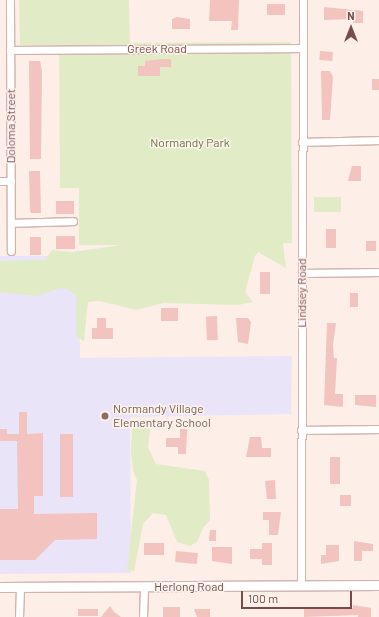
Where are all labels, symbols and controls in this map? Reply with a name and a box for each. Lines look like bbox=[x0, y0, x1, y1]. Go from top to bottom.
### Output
north arrow bbox=[331, 8, 371, 48]
text: N bbox=[347, 9, 355, 22]
street label: Greek Road bbox=[127, 42, 187, 56]
street label: Doloma Street bbox=[4, 89, 18, 163]
park label: Normandy Park bbox=[150, 136, 230, 150]
street label: Lindsey Road bbox=[295, 258, 309, 328]
place label: Normandy Village Elementary School bbox=[113, 402, 211, 430]
marker: Normandy Village Elementary School bbox=[100, 411, 110, 421]
street label: Herlong Road bbox=[154, 580, 224, 594]
scale bar bbox=[243, 583, 354, 609]
text: 100 m bbox=[248, 591, 278, 605]

